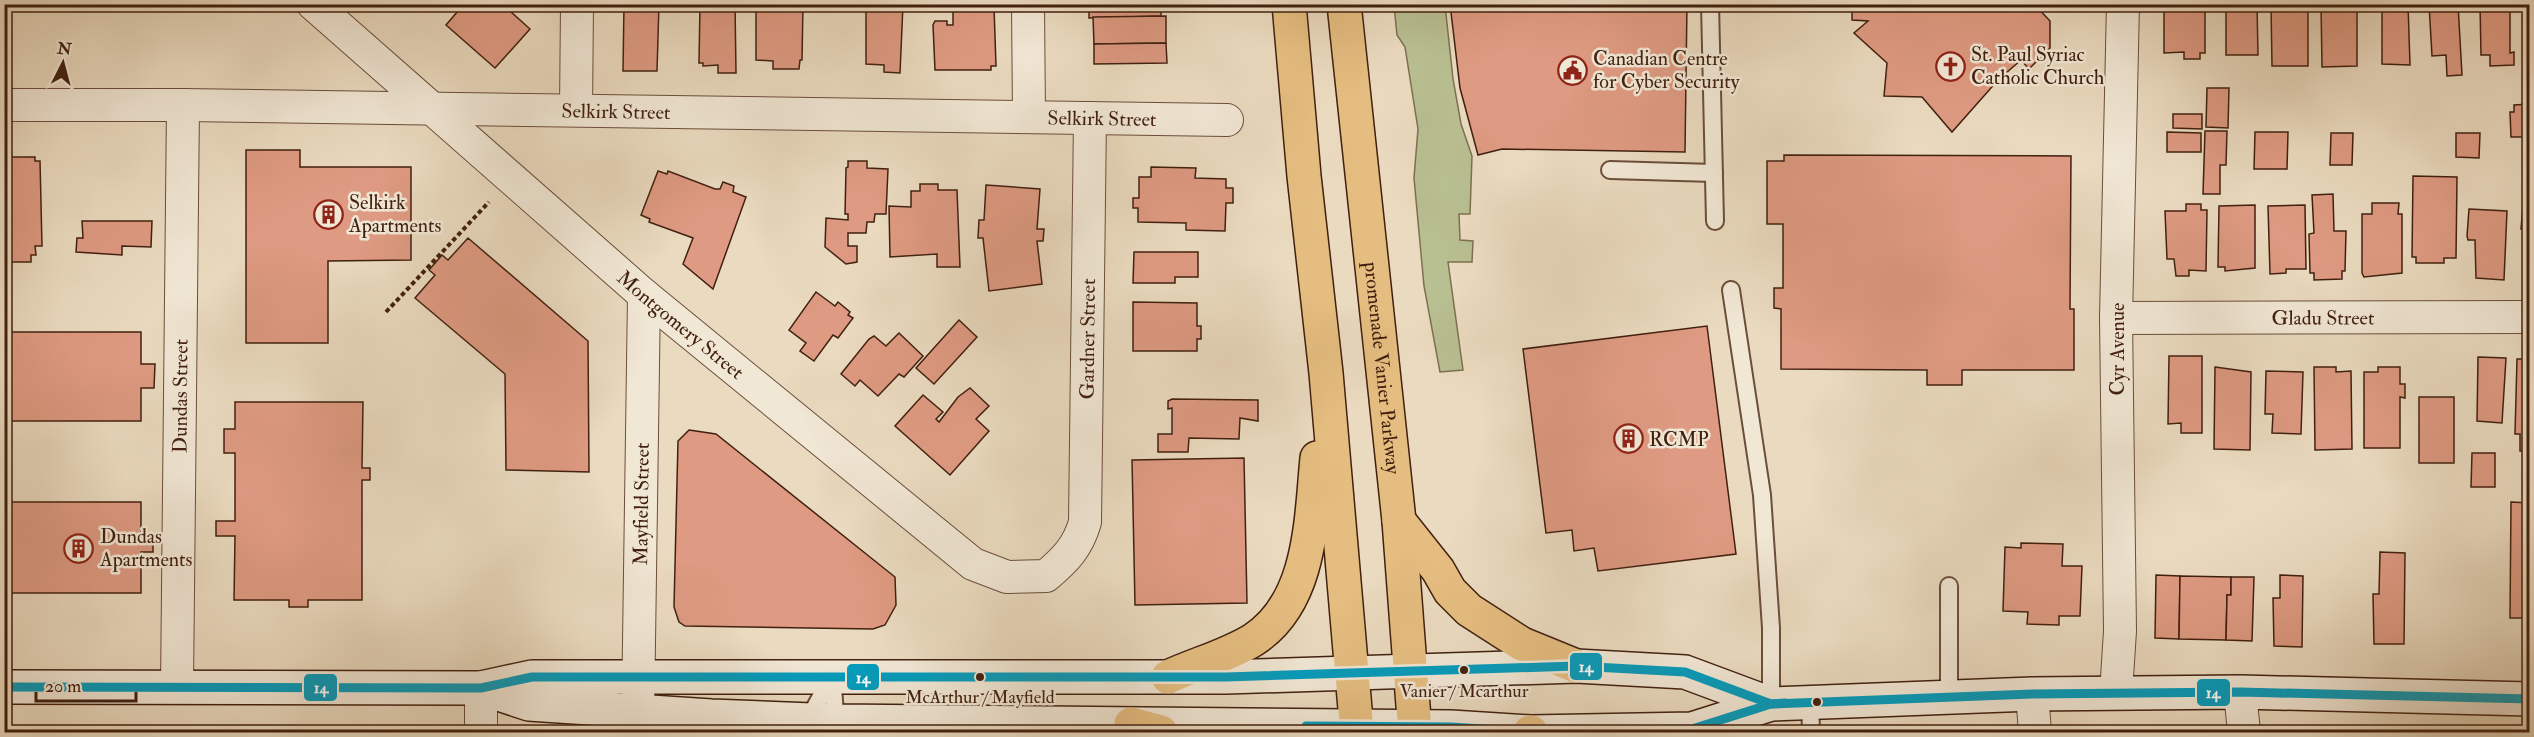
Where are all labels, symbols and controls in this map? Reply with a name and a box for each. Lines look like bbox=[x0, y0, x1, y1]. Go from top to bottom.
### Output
north arrow bbox=[33, 33, 93, 93]
text: N bbox=[55, 38, 73, 60]
place label: St. Paul Syriac Catholic Church bbox=[1971, 42, 2105, 90]
place label: Canadian Centre for Cyber Security bbox=[1593, 46, 1741, 94]
church icon: St. Paul Syriac Catholic Church bbox=[1934, 50, 1966, 82]
public building icon: Canadian Centre for Cyber Security bbox=[1556, 54, 1588, 86]
street label: Selkirk Street bbox=[561, 98, 671, 125]
street label: Selkirk Street bbox=[1047, 105, 1157, 132]
place label: Selkirk Apartments bbox=[348, 190, 441, 239]
building icon: Selkirk Apartments bbox=[312, 198, 344, 230]
street label: promenade Vanier Parkway bbox=[1357, 260, 1406, 477]
street label: Montgomery Street bbox=[612, 265, 749, 385]
street label: Gardner Street bbox=[1075, 278, 1101, 399]
street label: Cyr Avenue bbox=[2105, 303, 2130, 395]
street label: Gladu Street bbox=[2272, 305, 2375, 331]
street label: Dundas Street bbox=[167, 338, 194, 453]
building icon: RCMP bbox=[1612, 423, 1644, 455]
place label: RCMP bbox=[1649, 427, 1709, 452]
street label: Mayfield Street bbox=[628, 442, 655, 566]
place label: Dundas Apartments bbox=[99, 524, 192, 573]
building icon: Dundas Apartments bbox=[63, 532, 95, 564]
line badge: 14 bbox=[1569, 652, 1603, 681]
text: 14 bbox=[1579, 657, 1595, 677]
line badge: 14 bbox=[846, 663, 880, 691]
marker: Vanier / Mcarthur bbox=[1458, 664, 1470, 676]
scale bar bbox=[36, 665, 136, 703]
text: 14 bbox=[856, 668, 872, 688]
marker: McArthur / Mayfield bbox=[974, 671, 986, 683]
line badge: 14 bbox=[303, 673, 338, 702]
text: 20 m bbox=[45, 675, 81, 698]
text: 14 bbox=[314, 678, 330, 698]
line badge: 14 bbox=[2196, 678, 2231, 707]
place label: Vanier / Mcarthur bbox=[1400, 680, 1529, 703]
text: 14 bbox=[2206, 683, 2222, 703]
place label: McArthur / Mayfield bbox=[905, 686, 1055, 709]
unlabelled marker bbox=[1811, 696, 1823, 708]

